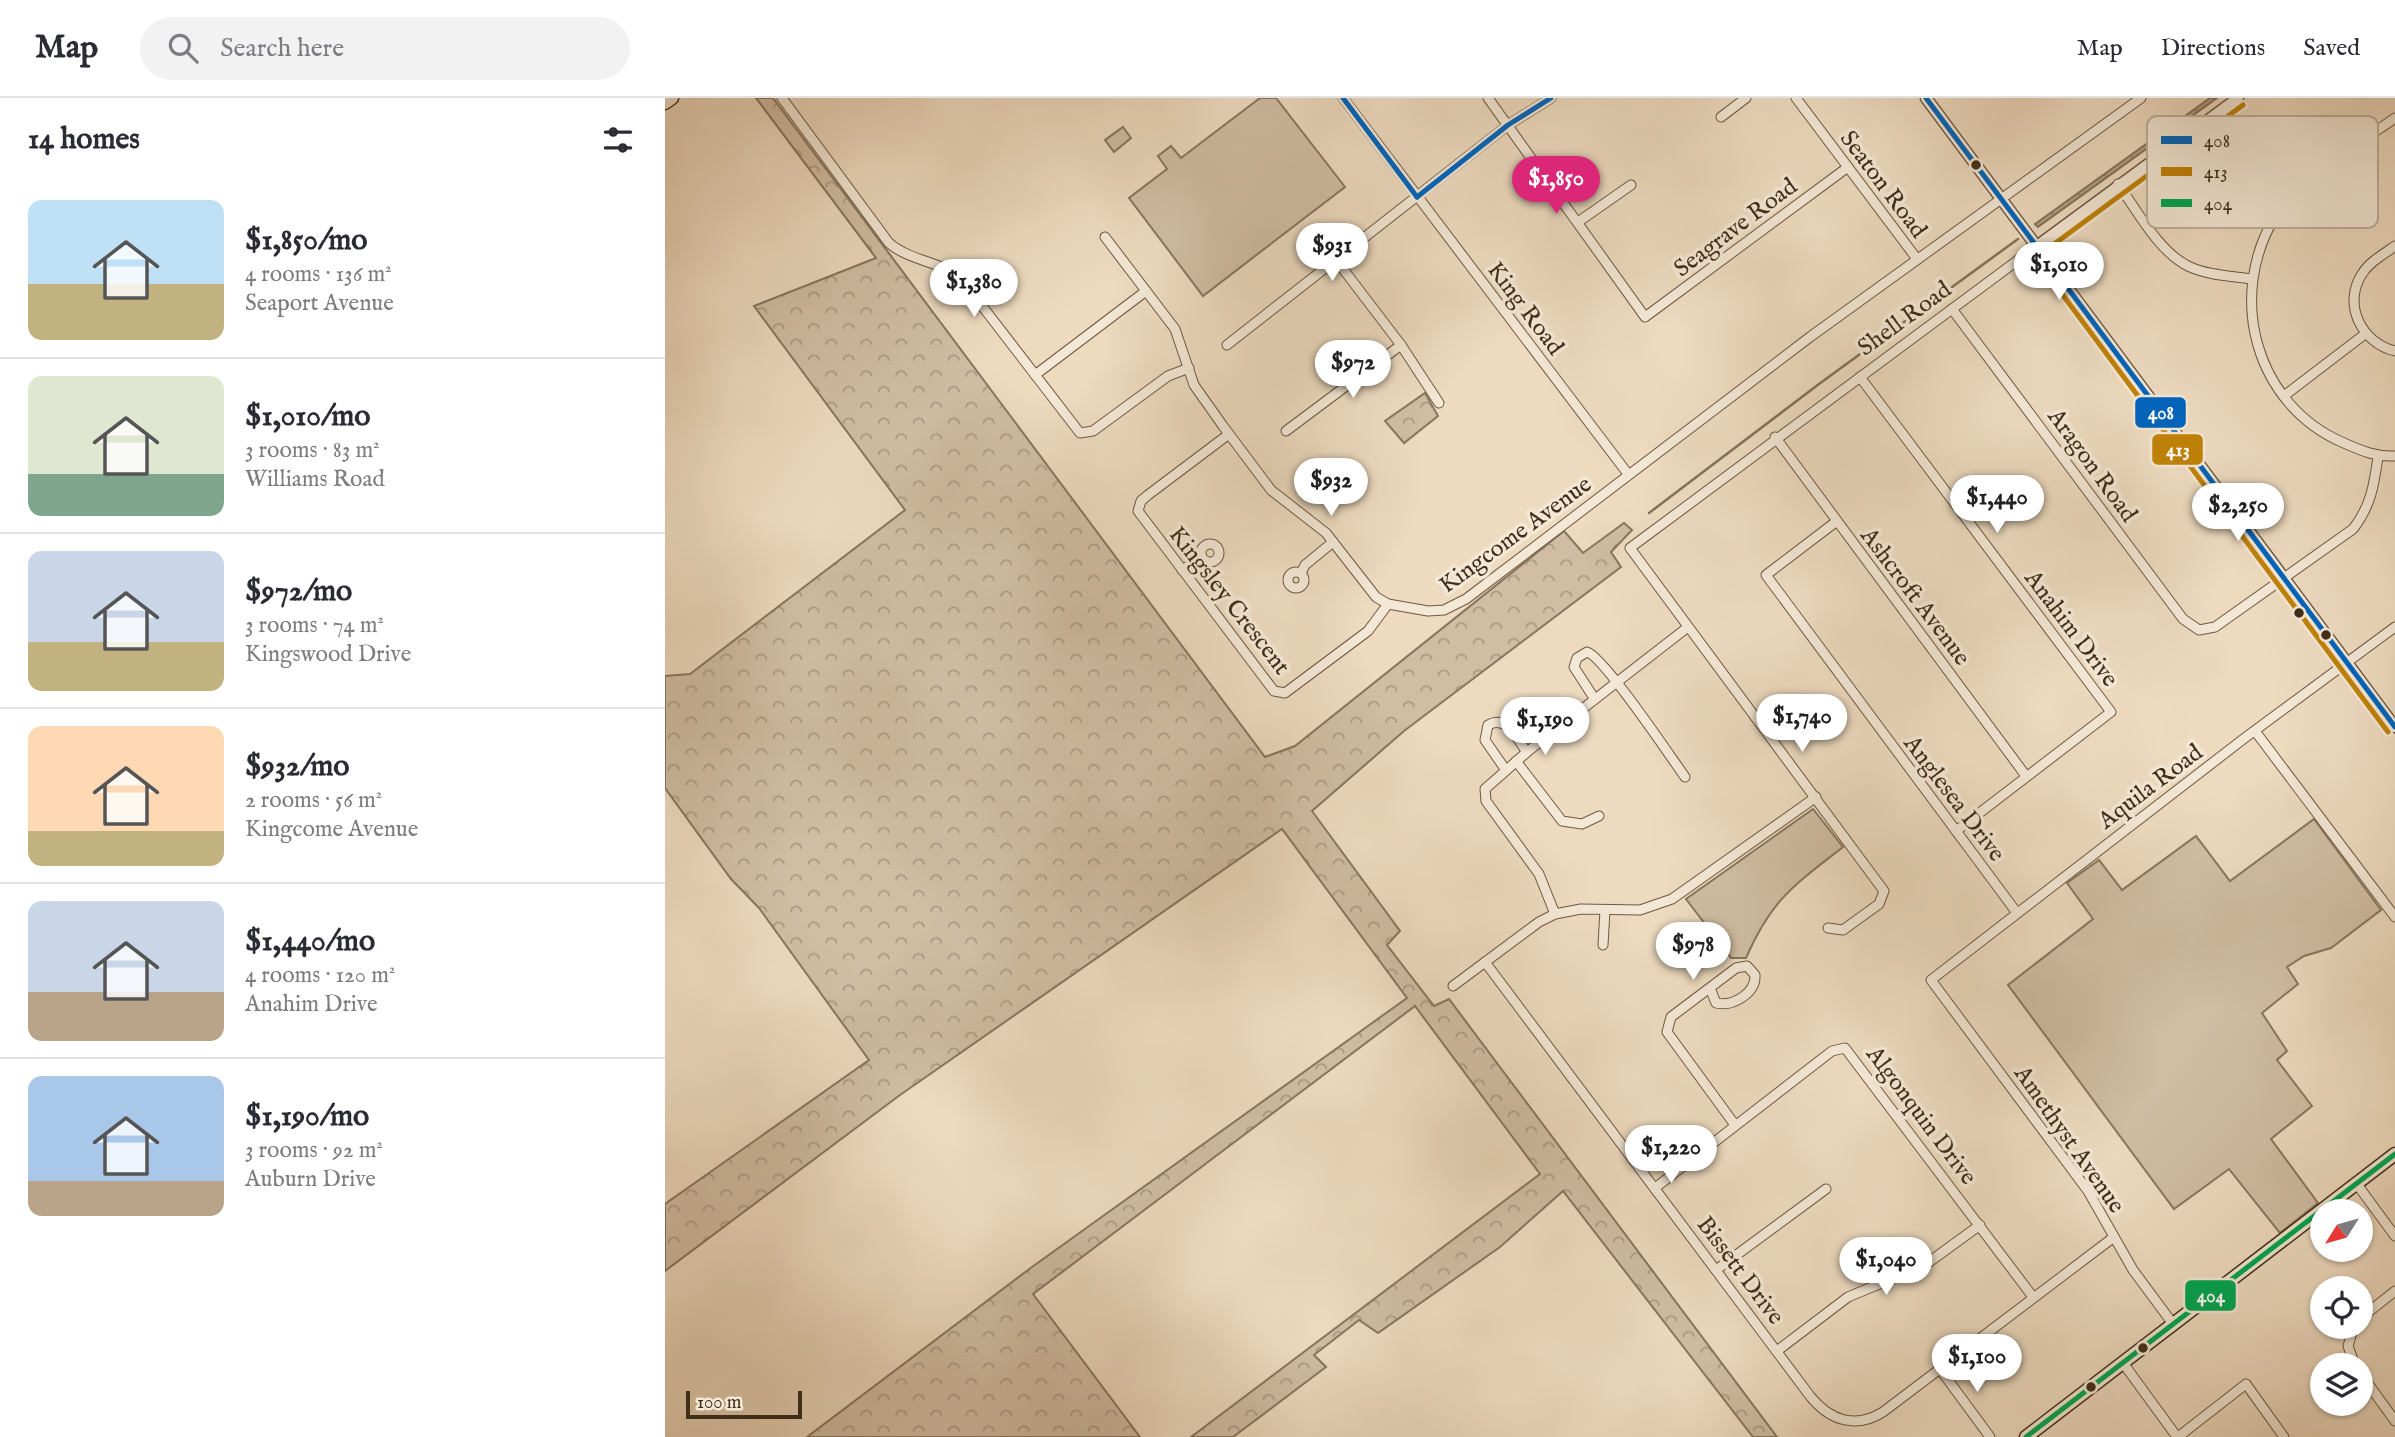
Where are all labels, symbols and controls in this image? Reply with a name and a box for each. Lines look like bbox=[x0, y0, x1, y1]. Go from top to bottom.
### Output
search box bbox=[140, 17, 630, 80]
text: Map bbox=[35, 27, 98, 69]
icon: search bbox=[164, 29, 202, 67]
text: Search here bbox=[220, 32, 344, 65]
text: Map bbox=[2077, 33, 2123, 64]
text: Directions bbox=[2161, 33, 2265, 64]
text: Saved bbox=[2303, 33, 2360, 64]
legend bbox=[2147, 116, 2378, 228]
text: 14 homes bbox=[28, 121, 140, 159]
icon: filters bbox=[599, 121, 637, 159]
street label: Seaton Road bbox=[1832, 125, 1934, 245]
text: 408 bbox=[2204, 130, 2230, 154]
pin: $1,850 bbox=[1499, 156, 1613, 216]
unlabelled marker bbox=[1969, 158, 1983, 172]
text: 413 bbox=[2204, 161, 2228, 185]
text: $1,850 bbox=[1528, 164, 1584, 193]
street label: Seagrave Road bbox=[1668, 172, 1804, 285]
text: 404 bbox=[2204, 193, 2233, 217]
text: $1,850/mo bbox=[245, 222, 367, 260]
pin: $931 bbox=[1291, 223, 1373, 283]
icon: home bbox=[84, 228, 168, 312]
text: $931 bbox=[1312, 231, 1352, 260]
pin: $1,010 bbox=[2002, 242, 2116, 302]
text: $1,010 bbox=[2030, 250, 2088, 279]
street label: King Road bbox=[1480, 256, 1570, 362]
text: 4 rooms · 136 m² bbox=[245, 260, 392, 289]
pin: $1,380 bbox=[917, 260, 1031, 319]
text: $1,380 bbox=[946, 267, 1002, 296]
street label: Shell Road bbox=[1852, 275, 1958, 364]
text: Seaport Avenue bbox=[245, 289, 394, 318]
pin: $972 bbox=[1312, 341, 1394, 400]
text: $972 bbox=[1331, 348, 1375, 377]
line badge: 408 bbox=[2134, 396, 2187, 429]
text: $1,010/mo bbox=[245, 398, 371, 436]
street label: Aragon Road bbox=[2039, 402, 2144, 529]
text: 408 bbox=[2148, 402, 2174, 426]
icon: home bbox=[84, 404, 168, 488]
line badge: 413 bbox=[2151, 433, 2204, 466]
text: 3 rooms · 83 m² bbox=[245, 436, 380, 465]
text: 413 bbox=[2166, 439, 2190, 463]
pin: $932 bbox=[1290, 458, 1372, 518]
text: Williams Road bbox=[245, 465, 385, 494]
text: $932 bbox=[1310, 466, 1352, 495]
street label: Kingcome Avenue bbox=[1434, 470, 1598, 601]
pin: $1,440 bbox=[1940, 476, 2054, 535]
text: $1,440 bbox=[1966, 483, 2028, 512]
pin: $2,250 bbox=[2181, 484, 2295, 543]
text: $2,250 bbox=[2208, 491, 2268, 520]
street label: Kingsley Crescent bbox=[1161, 520, 1296, 681]
street label: Ashcroft Avenue bbox=[1852, 521, 1977, 672]
street label: Anahim Drive bbox=[2016, 564, 2125, 693]
text: $972/mo bbox=[245, 573, 352, 611]
icon: home bbox=[84, 579, 168, 663]
unlabelled marker bbox=[2292, 606, 2306, 620]
text: 3 rooms · 74 m² bbox=[245, 611, 384, 640]
unlabelled marker bbox=[2319, 628, 2333, 642]
text: Kingswood Drive bbox=[245, 640, 411, 669]
pin: $1,740 bbox=[1745, 694, 1859, 754]
pin: $1,190 bbox=[1488, 698, 1602, 757]
text: $1,740 bbox=[1772, 702, 1832, 731]
text: $1,190 bbox=[1516, 705, 1574, 734]
street label: Anglesea Drive bbox=[1896, 729, 2011, 868]
street label: Aquila Road bbox=[2092, 738, 2210, 837]
text: $932/mo bbox=[245, 748, 349, 786]
icon: home bbox=[84, 754, 168, 838]
text: 2 rooms · 56 m² bbox=[245, 786, 382, 815]
text: Kingcome Avenue bbox=[245, 815, 418, 844]
pin: $978 bbox=[1652, 922, 1734, 982]
text: $1,440/mo bbox=[245, 923, 375, 961]
icon: home bbox=[84, 929, 168, 1013]
text: $978 bbox=[1672, 930, 1714, 959]
text: 4 rooms · 120 m² bbox=[245, 961, 395, 990]
text: Anahim Drive bbox=[245, 990, 378, 1019]
street label: Algonquin Drive bbox=[1858, 1039, 1983, 1192]
street label: Amethyst Avenue bbox=[2006, 1059, 2131, 1220]
text: $1,190/mo bbox=[245, 1098, 369, 1136]
icon: home bbox=[84, 1104, 168, 1188]
pin: $1,220 bbox=[1614, 1126, 1728, 1185]
text: $1,220 bbox=[1641, 1133, 1701, 1162]
text: 3 rooms · 92 m² bbox=[245, 1136, 383, 1165]
text: Auburn Drive bbox=[245, 1165, 376, 1194]
north arrow bbox=[2310, 1199, 2373, 1262]
map controls bbox=[2310, 1199, 2373, 1416]
street label: Bissett Drive bbox=[1689, 1211, 1791, 1331]
pin: $1,040 bbox=[1829, 1238, 1943, 1297]
text: $1,040 bbox=[1855, 1245, 1917, 1274]
button: locate bbox=[2310, 1276, 2373, 1339]
line badge: 404 bbox=[2184, 1279, 2237, 1312]
text: 404 bbox=[2197, 1285, 2226, 1309]
pin: $1,100 bbox=[1920, 1334, 2034, 1394]
unlabelled marker bbox=[2136, 1341, 2150, 1355]
text: $1,100 bbox=[1948, 1342, 2006, 1371]
button: layers bbox=[2310, 1353, 2373, 1416]
unlabelled marker bbox=[2084, 1380, 2098, 1394]
scale bar bbox=[686, 1388, 801, 1420]
text: 100 m bbox=[697, 1391, 741, 1415]

